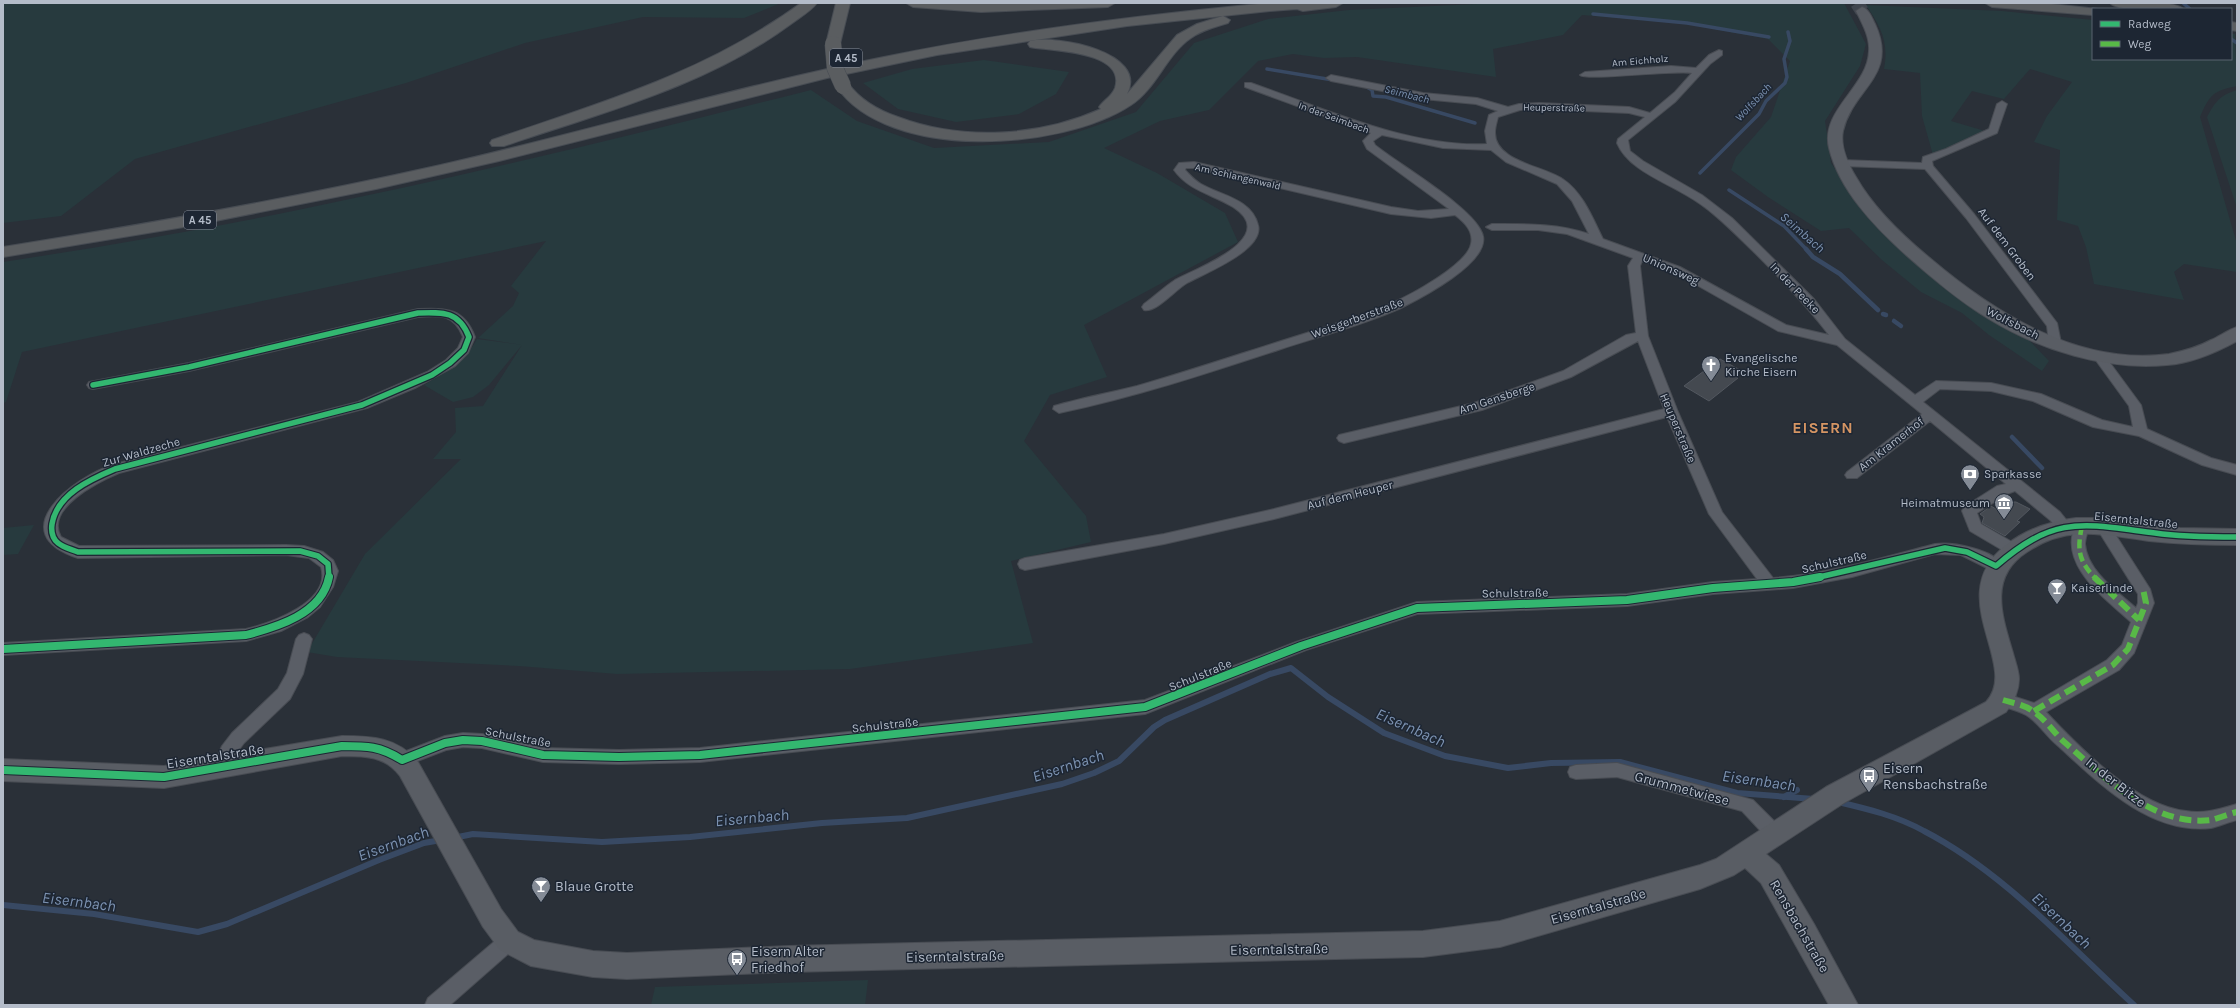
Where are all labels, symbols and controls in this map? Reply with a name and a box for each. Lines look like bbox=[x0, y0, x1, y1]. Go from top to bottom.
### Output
legend bbox=[2092, 8, 2232, 60]
text: Radweg bbox=[2128, 17, 2171, 31]
text: Weg bbox=[2128, 37, 2152, 51]
road number: A 45 bbox=[830, 49, 862, 67]
street label: Am Eichholz bbox=[1612, 53, 1669, 69]
water label: Wolfsbach bbox=[1732, 81, 1774, 124]
water label: Seimbach bbox=[1383, 83, 1431, 106]
street label: In der Seimbach bbox=[1297, 100, 1371, 136]
street label: Heuperstraße bbox=[1523, 101, 1585, 115]
street label: Am Schlangenwald bbox=[1194, 161, 1282, 193]
street label: Auf dem Groben bbox=[1975, 205, 2039, 283]
water label: Seimbach bbox=[1777, 209, 1828, 256]
road number: A 45 bbox=[184, 211, 216, 229]
street label: Unionsweg bbox=[1641, 250, 1702, 288]
street label: In der Peeke bbox=[1767, 259, 1823, 317]
street label: Weisgerberstraße bbox=[1309, 295, 1405, 341]
street label: Wolfsbach bbox=[1984, 304, 2042, 342]
place label: Evangelische Kirche Eisern bbox=[1725, 351, 1797, 379]
church icon: Evangelische Kirche Eisern bbox=[1700, 354, 1722, 382]
street label: Am Gensberge bbox=[1457, 379, 1537, 417]
street label: Heuperstraße bbox=[1657, 391, 1699, 465]
street label: Am Kramerhof bbox=[1856, 414, 1927, 474]
district label: EISERN bbox=[1792, 418, 1854, 437]
street label: Zur Waldzeche bbox=[100, 434, 182, 470]
bank icon: Sparkasse bbox=[1959, 463, 1981, 491]
place label: Sparkasse bbox=[1984, 467, 2041, 481]
street label: Auf dem Heuper bbox=[1306, 477, 1395, 512]
museum icon: Heimatmuseum bbox=[1993, 492, 2015, 520]
place label: Heimatmuseum bbox=[1900, 496, 1990, 510]
street label: Eiserntalstraße bbox=[2093, 509, 2179, 531]
street label: Schulstraße bbox=[1800, 548, 1868, 576]
bar icon: Kaiserlinde bbox=[2046, 577, 2068, 605]
place label: Kaiserlinde bbox=[2071, 581, 2133, 595]
street label: Schulstraße bbox=[1482, 585, 1548, 601]
street label: Schulstraße bbox=[1166, 656, 1234, 694]
water label: Eisernbach bbox=[1373, 704, 1449, 751]
street label: Schulstraße bbox=[851, 715, 919, 735]
street label: Schulstraße bbox=[484, 724, 552, 750]
street label: Eiserntalstraße bbox=[165, 740, 265, 773]
water label: Eisernbach bbox=[1030, 745, 1106, 786]
street label: In der Bitze bbox=[2082, 754, 2149, 811]
place label: Eisern Rensbachstraße bbox=[1883, 760, 1987, 793]
bus stop icon: Eisern Rensbachstraße bbox=[1858, 765, 1880, 793]
water label: Eisernbach bbox=[1721, 766, 1797, 795]
street label: Grummetwiese bbox=[1633, 768, 1731, 809]
water label: Eisernbach bbox=[714, 805, 790, 830]
water label: Eisernbach bbox=[355, 822, 431, 865]
bar icon: Blaue Grotte bbox=[530, 875, 552, 903]
street label: Rensbachstraße bbox=[1766, 877, 1833, 976]
place label: Blaue Grotte bbox=[555, 878, 634, 895]
street label: Eiserntalstraße bbox=[1549, 885, 1648, 928]
water label: Eisernbach bbox=[41, 888, 117, 915]
water label: Eisernbach bbox=[2028, 888, 2095, 953]
street label: Eiserntalstraße bbox=[1230, 940, 1328, 959]
place label: Eisern Alter Friedhof bbox=[751, 943, 825, 976]
street label: Eiserntalstraße bbox=[906, 947, 1004, 966]
bus stop icon: Eisern Alter Friedhof bbox=[726, 948, 748, 976]

